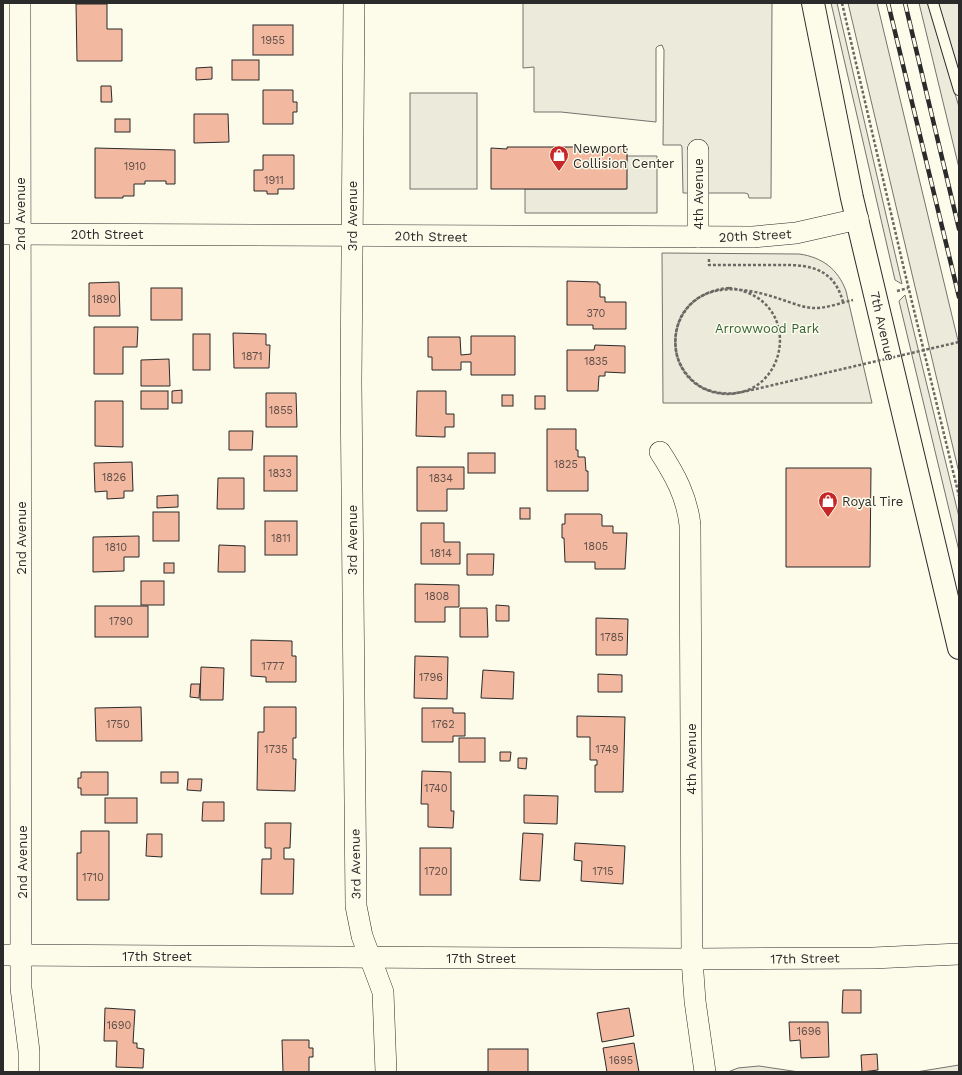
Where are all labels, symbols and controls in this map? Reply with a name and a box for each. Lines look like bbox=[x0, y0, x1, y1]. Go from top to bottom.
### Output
house number: 1955 bbox=[261, 34, 285, 47]
place label: Newport Collision Center bbox=[573, 141, 674, 171]
shop icon: Newport Collision Center bbox=[548, 144, 570, 172]
street label: 4th Avenue bbox=[691, 158, 706, 230]
house number: 1910 bbox=[124, 160, 146, 173]
house number: 1911 bbox=[264, 174, 284, 187]
street label: 2nd Avenue bbox=[13, 177, 28, 251]
street label: 3rd Avenue bbox=[345, 181, 360, 251]
street label: 20th Street bbox=[718, 226, 792, 245]
street label: 20th Street bbox=[71, 227, 144, 242]
street label: 20th Street bbox=[394, 228, 468, 245]
street label: 7th Avenue bbox=[867, 290, 898, 362]
house number: 1890 bbox=[92, 293, 117, 306]
house number: 370 bbox=[587, 307, 606, 320]
park label: Arrowwood Park bbox=[715, 321, 820, 336]
house number: 1871 bbox=[241, 350, 263, 363]
house number: 1835 bbox=[584, 355, 608, 368]
house number: 1855 bbox=[269, 404, 293, 417]
house number: 1825 bbox=[554, 458, 578, 471]
house number: 1833 bbox=[268, 467, 292, 480]
house number: 1826 bbox=[102, 471, 126, 484]
house number: 1834 bbox=[429, 472, 453, 485]
shop icon: Royal Tire bbox=[817, 490, 839, 518]
place label: Royal Tire bbox=[842, 494, 903, 509]
street label: 2nd Avenue bbox=[14, 501, 29, 575]
street label: 3rd Avenue bbox=[345, 505, 360, 575]
house number: 1811 bbox=[271, 532, 291, 545]
house number: 1805 bbox=[584, 540, 608, 553]
house number: 1810 bbox=[105, 541, 127, 554]
house number: 1814 bbox=[430, 547, 452, 560]
house number: 1808 bbox=[425, 590, 450, 603]
house number: 1790 bbox=[109, 615, 133, 628]
house number: 1785 bbox=[600, 631, 624, 644]
house number: 1777 bbox=[262, 660, 284, 673]
house number: 1796 bbox=[419, 671, 443, 684]
house number: 1750 bbox=[106, 718, 130, 731]
house number: 1762 bbox=[431, 718, 455, 731]
street label: 4th Avenue bbox=[684, 723, 699, 795]
house number: 1735 bbox=[264, 743, 288, 756]
house number: 1749 bbox=[595, 743, 619, 756]
house number: 1740 bbox=[424, 782, 448, 795]
street label: 2nd Avenue bbox=[15, 825, 30, 899]
street label: 3rd Avenue bbox=[347, 828, 364, 899]
house number: 1720 bbox=[424, 865, 448, 878]
house number: 1715 bbox=[592, 865, 614, 878]
house number: 1710 bbox=[82, 871, 104, 884]
street label: 17th Street bbox=[122, 949, 192, 964]
street label: 17th Street bbox=[770, 950, 840, 967]
street label: 17th Street bbox=[446, 951, 516, 966]
house number: 1690 bbox=[107, 1019, 131, 1032]
house number: 1696 bbox=[797, 1025, 822, 1038]
house number: 1695 bbox=[609, 1054, 633, 1067]

